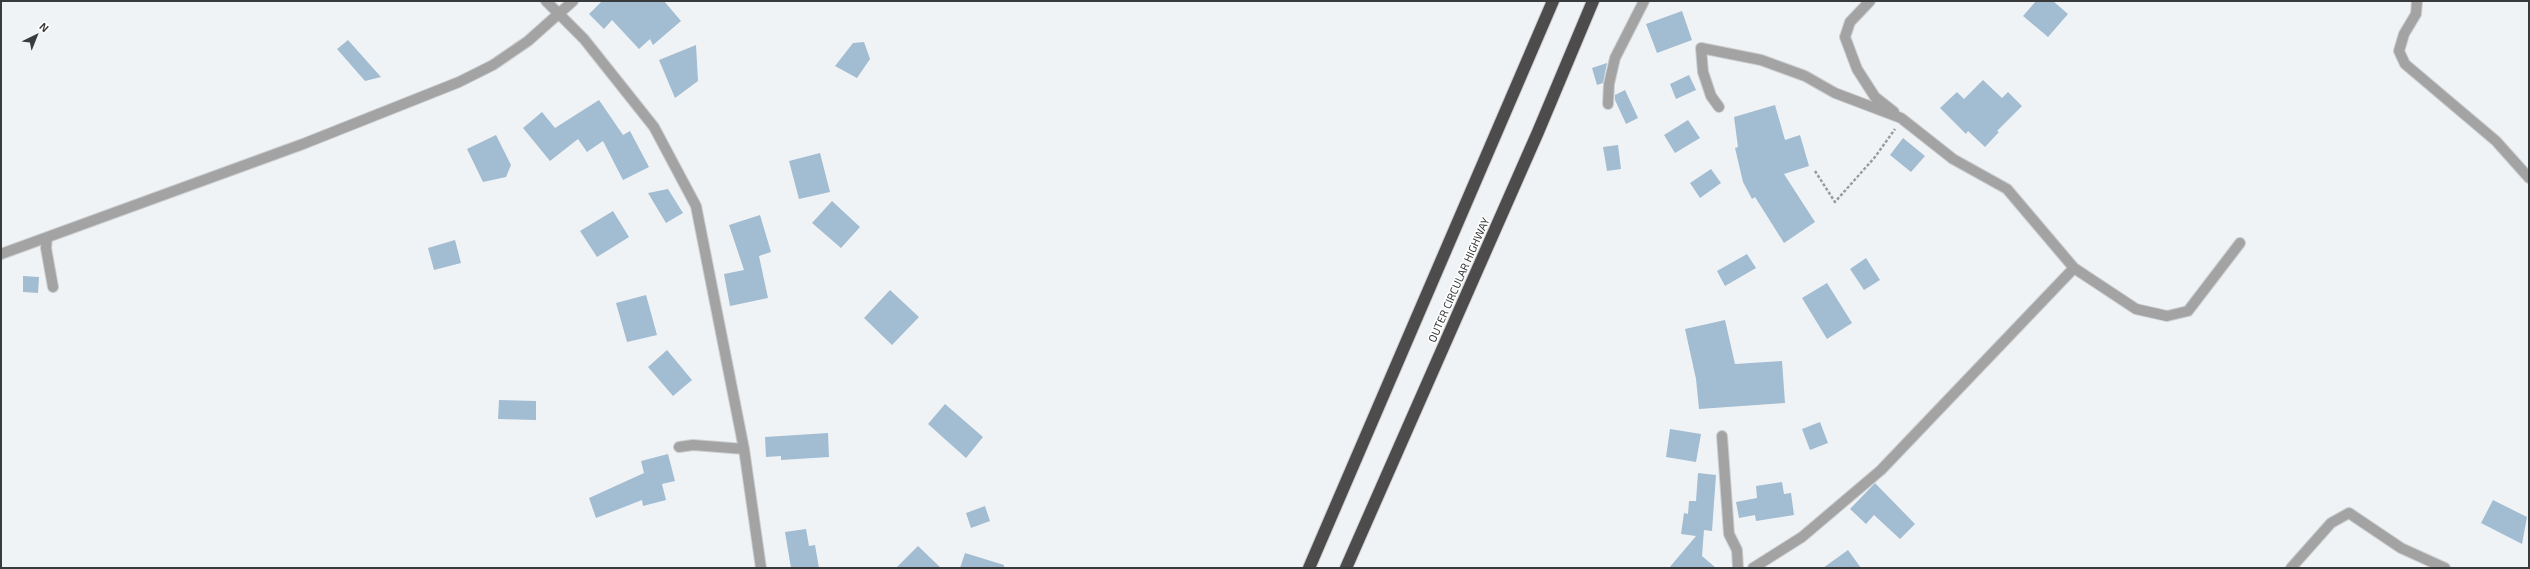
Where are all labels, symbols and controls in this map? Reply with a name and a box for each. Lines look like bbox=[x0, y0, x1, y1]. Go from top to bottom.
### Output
north arrow bbox=[16, 16, 56, 56]
text: N bbox=[37, 19, 52, 34]
street label: OUTER CIRCULAR HIGHWAY bbox=[1426, 216, 1492, 344]

